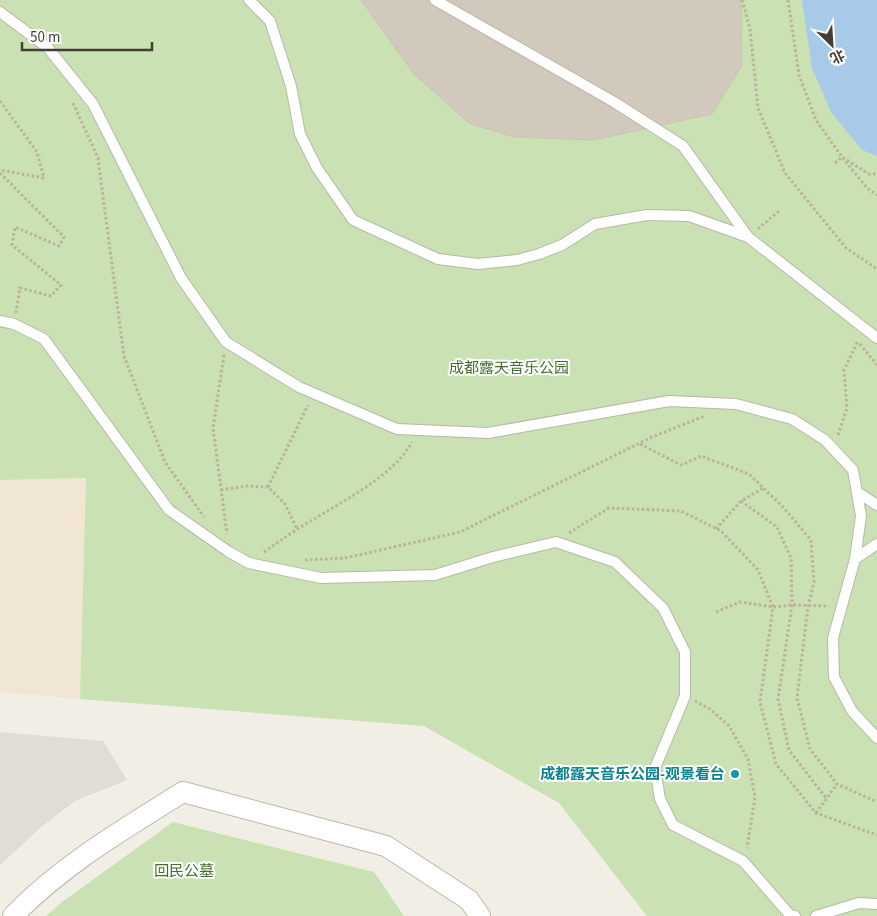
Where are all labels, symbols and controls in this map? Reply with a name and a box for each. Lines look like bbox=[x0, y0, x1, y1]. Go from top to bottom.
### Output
scale bar bbox=[22, 20, 152, 52]
north arrow bbox=[807, 20, 857, 70]
text: 50 m bbox=[30, 27, 60, 48]
text: 北 bbox=[827, 44, 848, 68]
park label: 成都露天音乐公园 bbox=[449, 358, 569, 379]
place label: 成都露天音乐公园-观景看台 bbox=[540, 764, 725, 785]
marker: 成都露天音乐公园-观景看台 bbox=[729, 768, 741, 780]
park label: 回民公墓 bbox=[154, 861, 214, 882]

